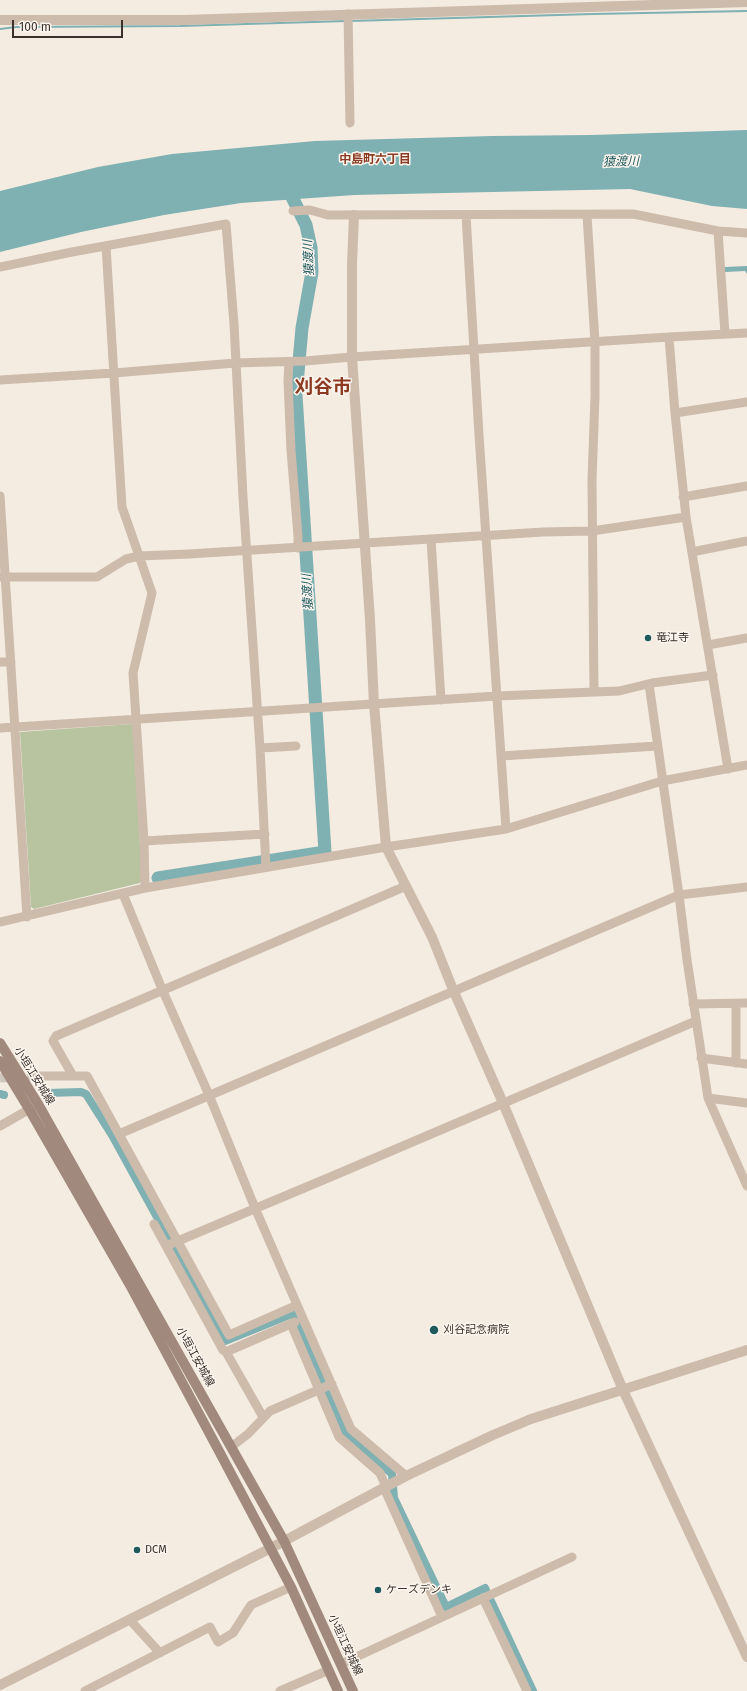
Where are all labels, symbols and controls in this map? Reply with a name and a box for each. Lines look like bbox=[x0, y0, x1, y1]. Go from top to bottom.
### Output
scale bar bbox=[14, 12, 125, 38]
text: 100 m bbox=[19, 20, 51, 34]
district label: 中島町六丁目 bbox=[339, 153, 411, 167]
water label: 猿渡川 bbox=[603, 154, 639, 170]
water label: 猿渡川 bbox=[301, 240, 317, 276]
district label: 刈谷市 bbox=[295, 377, 351, 399]
water label: 猿渡川 bbox=[300, 574, 316, 610]
place label: 竜江寺 bbox=[656, 631, 689, 645]
marker: 竜江寺 bbox=[643, 633, 653, 643]
street label: 小垣江安城線 bbox=[11, 1045, 57, 1107]
place label: 刈谷記念病院 bbox=[443, 1323, 509, 1337]
marker: 刈谷記念病院 bbox=[428, 1324, 440, 1336]
street label: 小垣江安城線 bbox=[173, 1325, 217, 1389]
place label: DCM bbox=[145, 1543, 167, 1557]
marker: DCM bbox=[132, 1545, 142, 1555]
place label: ケーズデンキ bbox=[386, 1583, 452, 1597]
marker: ケーズデンキ bbox=[373, 1585, 383, 1595]
street label: 小垣江安城線 bbox=[325, 1612, 365, 1678]

